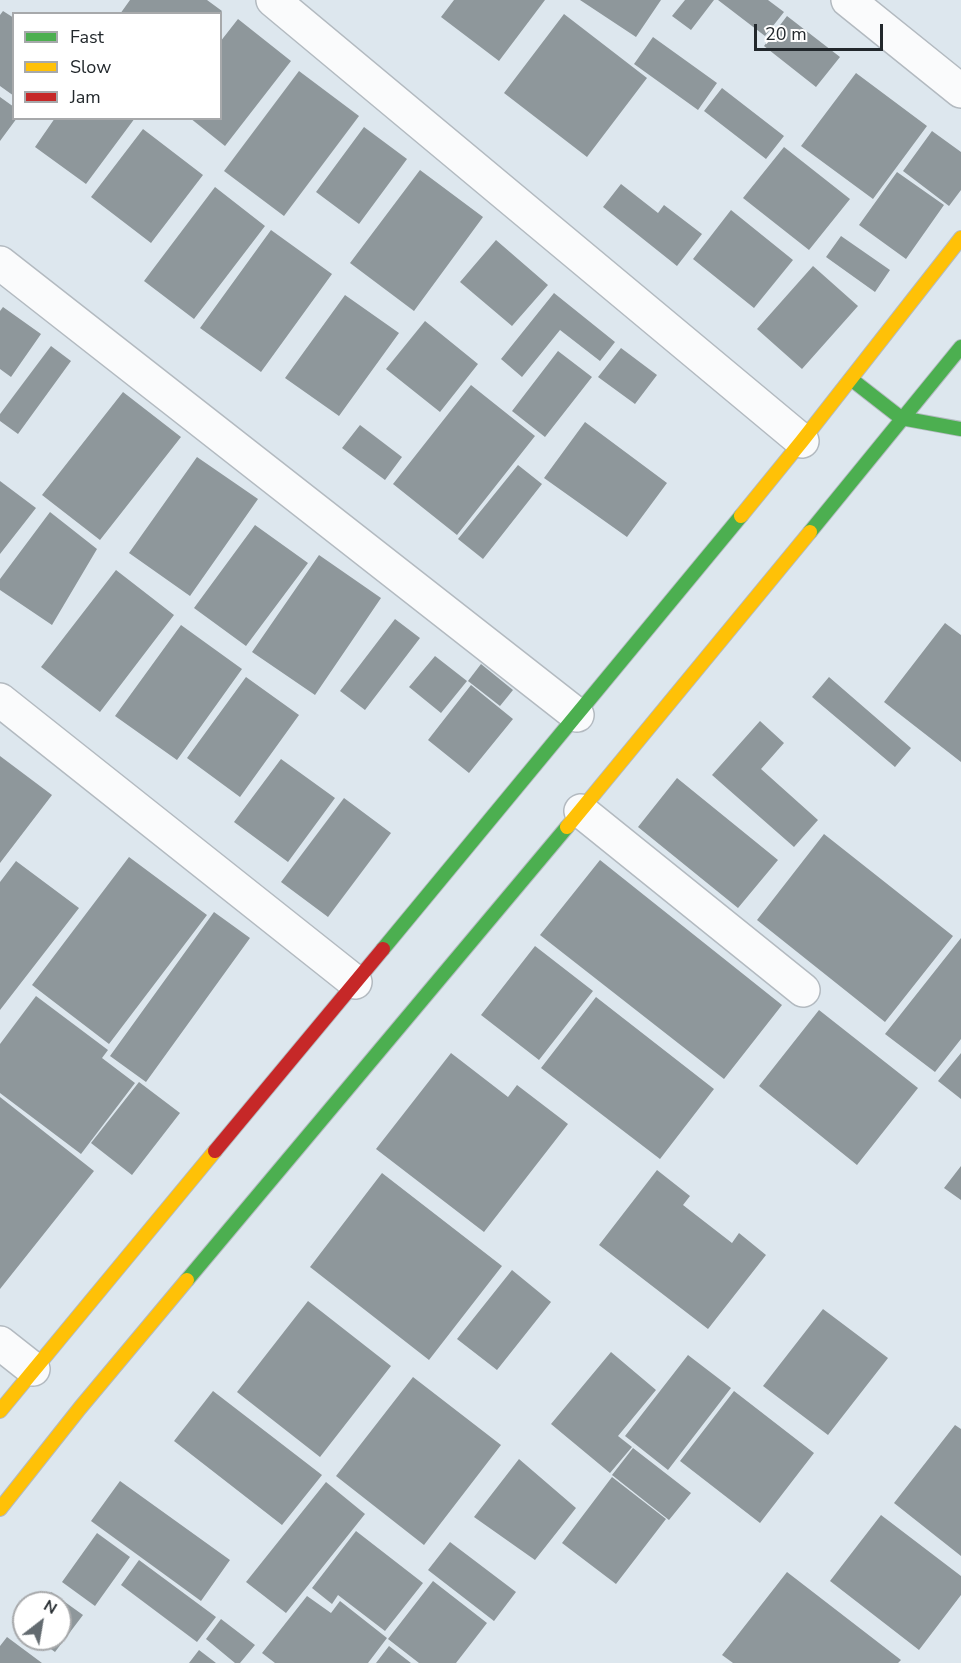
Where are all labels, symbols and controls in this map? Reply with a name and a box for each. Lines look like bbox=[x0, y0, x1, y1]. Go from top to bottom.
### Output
legend bbox=[12, 12, 222, 120]
scale bar bbox=[757, 12, 886, 50]
text: 20 m bbox=[765, 22, 807, 46]
text: Fast bbox=[70, 25, 104, 49]
text: Slow bbox=[70, 55, 111, 79]
text: Jam bbox=[70, 85, 101, 109]
north arrow bbox=[12, 1591, 72, 1651]
text: N bbox=[39, 1595, 61, 1620]

